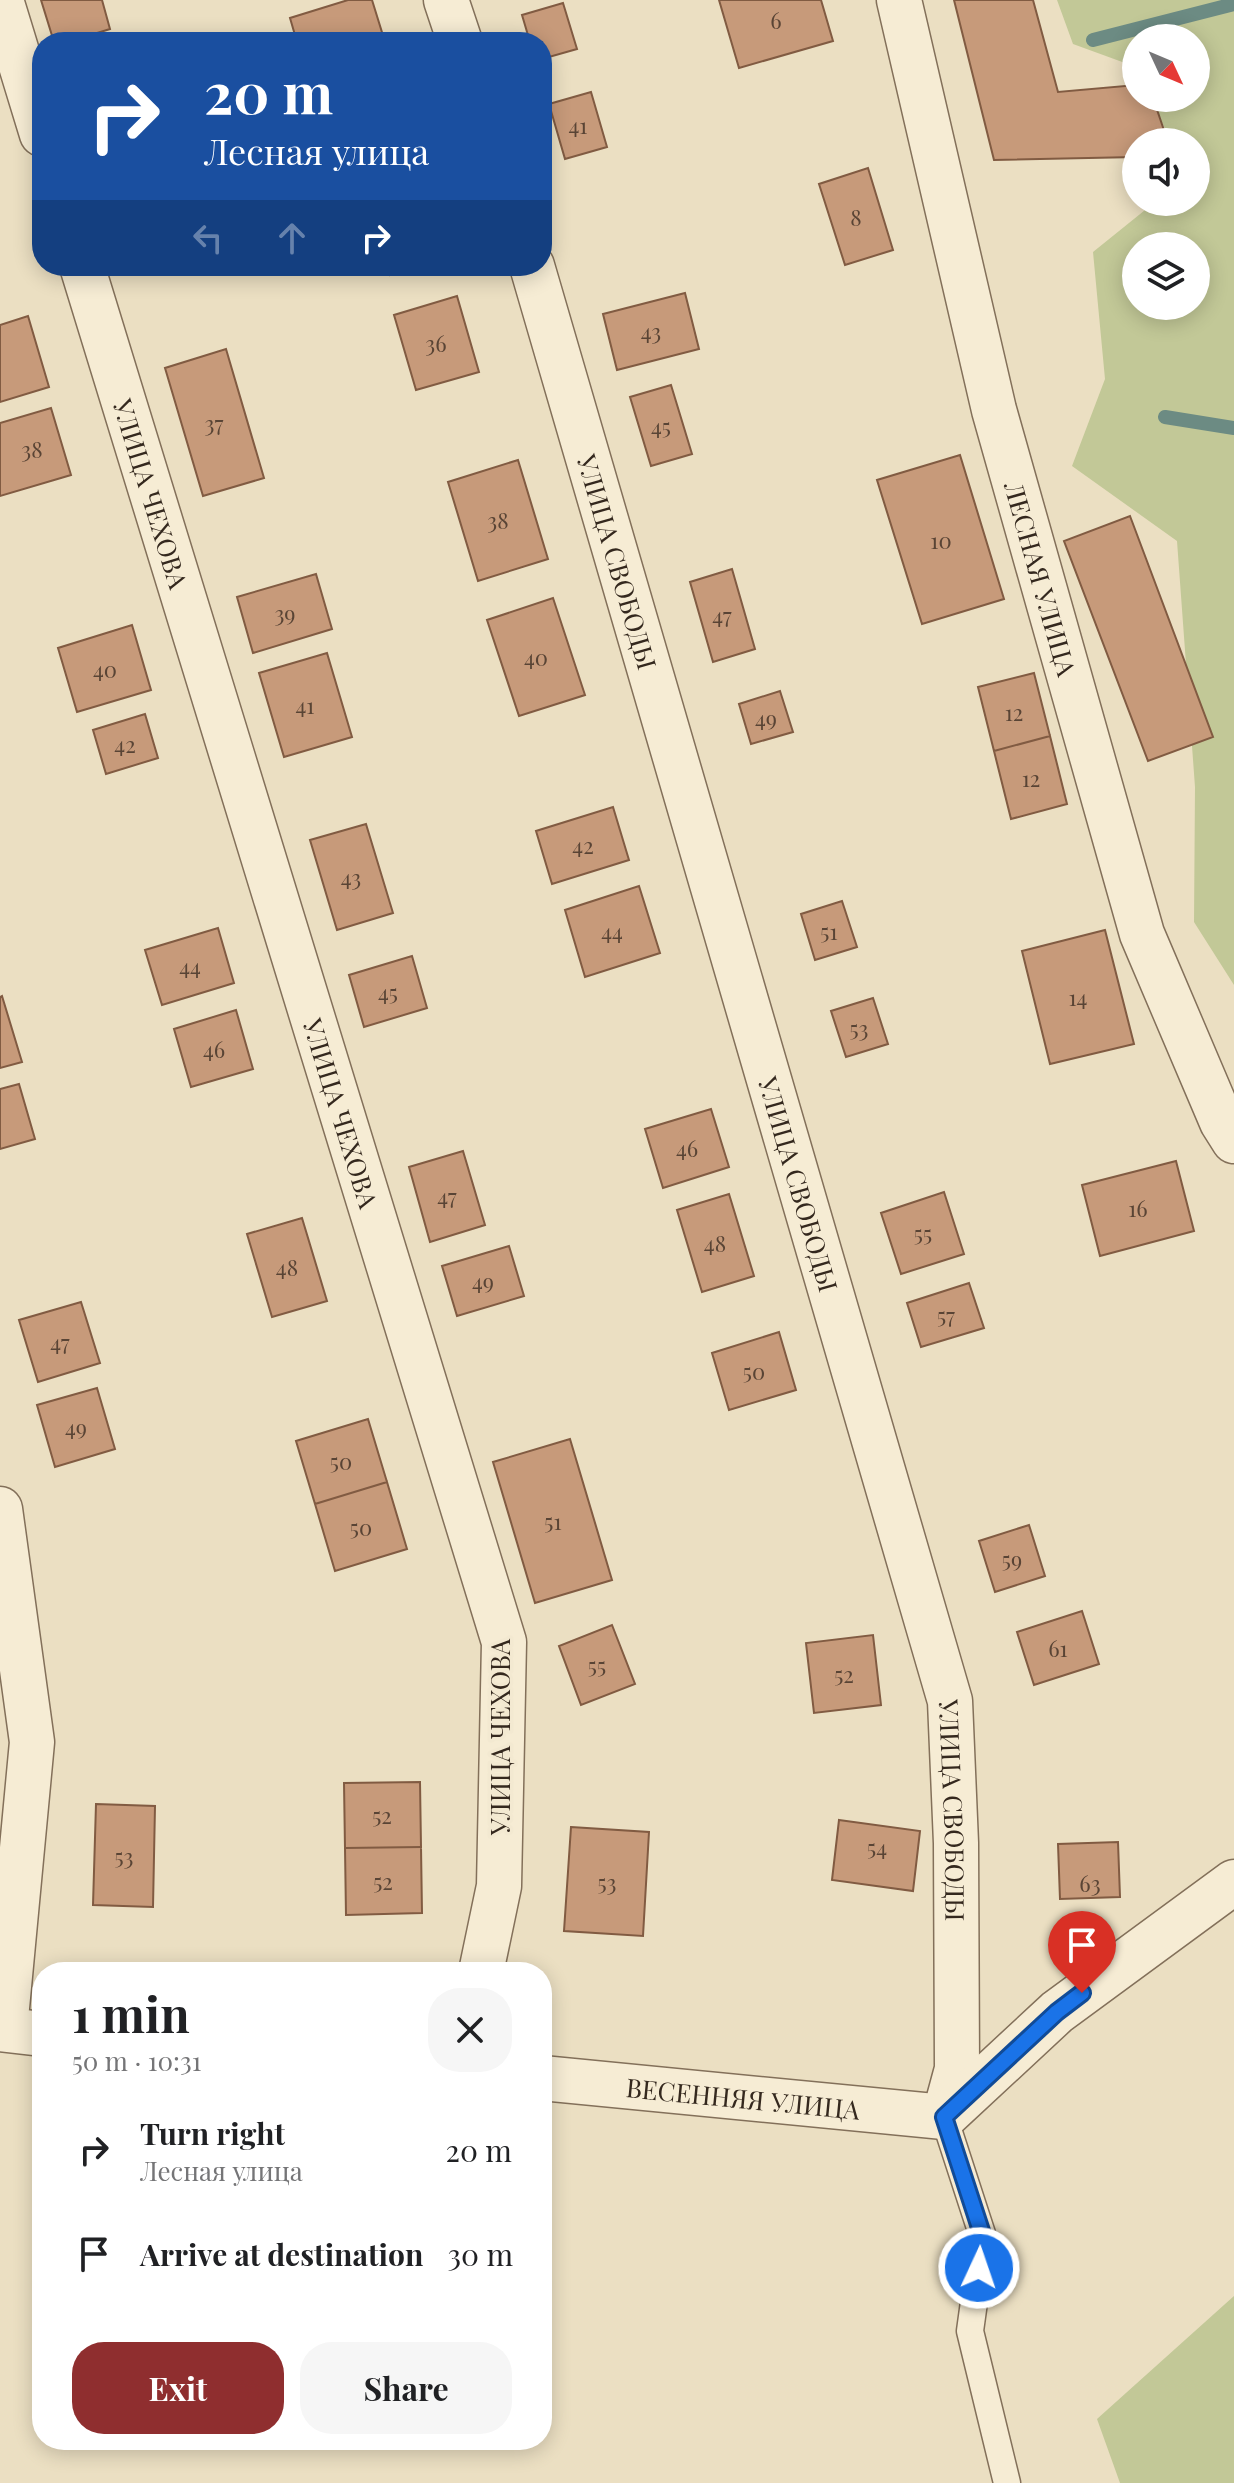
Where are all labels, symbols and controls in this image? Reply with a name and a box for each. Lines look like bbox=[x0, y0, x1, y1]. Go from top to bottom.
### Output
house number: 6 bbox=[770, 5, 782, 35]
north arrow bbox=[1122, 24, 1210, 112]
map controls bbox=[1122, 24, 1210, 320]
text: 20 m bbox=[204, 54, 333, 129]
icon: right bbox=[72, 64, 176, 168]
house number: 41 bbox=[568, 110, 588, 140]
text: Лесная улица bbox=[204, 126, 429, 174]
button: sound bbox=[1122, 128, 1210, 216]
house number: 8 bbox=[850, 202, 862, 232]
icon: left bbox=[186, 216, 230, 260]
icon: ahead bbox=[270, 216, 314, 260]
icon: right bbox=[354, 216, 398, 260]
button: layers bbox=[1122, 232, 1210, 320]
house number: 43 bbox=[641, 316, 661, 346]
house number: 36 bbox=[425, 328, 447, 358]
street label: УЛИЦА ЧЕХОВА bbox=[106, 394, 197, 593]
house number: 37 bbox=[205, 408, 223, 438]
house number: 45 bbox=[651, 411, 671, 441]
house number: 38 bbox=[21, 434, 43, 464]
street label: УЛИЦА СВОБОДЫ bbox=[570, 449, 666, 673]
street label: ЛЕСНАЯ УЛИЦА bbox=[997, 476, 1086, 680]
house number: 38 bbox=[487, 505, 509, 535]
house number: 10 bbox=[930, 525, 952, 555]
house number: 39 bbox=[274, 598, 296, 628]
house number: 47 bbox=[712, 600, 732, 630]
house number: 40 bbox=[524, 642, 548, 672]
house number: 40 bbox=[93, 654, 117, 684]
house number: 41 bbox=[295, 690, 315, 720]
house number: 12 bbox=[1005, 697, 1023, 727]
house number: 49 bbox=[755, 703, 777, 733]
house number: 42 bbox=[114, 729, 136, 759]
house number: 12 bbox=[1022, 763, 1040, 793]
house number: 42 bbox=[572, 830, 594, 860]
house number: 43 bbox=[341, 862, 361, 892]
house number: 44 bbox=[601, 916, 623, 946]
house number: 51 bbox=[820, 916, 838, 946]
house number: 44 bbox=[179, 951, 201, 981]
house number: 45 bbox=[378, 977, 398, 1007]
house number: 14 bbox=[1068, 982, 1088, 1012]
street label: УЛИЦА ЧЕХОВА bbox=[296, 1013, 387, 1213]
house number: 53 bbox=[849, 1013, 869, 1043]
house number: 46 bbox=[203, 1034, 225, 1064]
street label: УЛИЦА СВОБОДЫ bbox=[751, 1071, 847, 1295]
house number: 46 bbox=[676, 1133, 698, 1163]
house number: 47 bbox=[437, 1181, 457, 1211]
house number: 16 bbox=[1128, 1193, 1148, 1223]
house number: 55 bbox=[914, 1218, 932, 1248]
house number: 48 bbox=[704, 1228, 726, 1258]
house number: 48 bbox=[276, 1252, 298, 1282]
house number: 49 bbox=[472, 1266, 494, 1296]
house number: 57 bbox=[937, 1300, 955, 1330]
house number: 47 bbox=[50, 1327, 70, 1357]
house number: 50 bbox=[743, 1356, 765, 1386]
house number: 49 bbox=[65, 1412, 87, 1442]
house number: 50 bbox=[330, 1446, 352, 1476]
house number: 51 bbox=[544, 1506, 562, 1536]
house number: 50 bbox=[350, 1512, 372, 1542]
house number: 59 bbox=[1002, 1544, 1022, 1574]
house number: 61 bbox=[1048, 1633, 1068, 1663]
street label: УЛИЦА ЧЕХОВА bbox=[482, 1638, 517, 1836]
house number: 55 bbox=[588, 1650, 606, 1680]
house number: 52 bbox=[834, 1659, 854, 1689]
street label: УЛИЦА СВОБОДЫ bbox=[932, 1697, 974, 1921]
house number: 52 bbox=[372, 1800, 392, 1830]
house number: 54 bbox=[867, 1832, 887, 1862]
house number: 53 bbox=[114, 1841, 134, 1871]
house number: 52 bbox=[373, 1866, 393, 1896]
house number: 53 bbox=[597, 1867, 617, 1897]
house number: 63 bbox=[1079, 1868, 1101, 1898]
pin bbox=[1048, 1911, 1116, 1993]
icon: arrive bbox=[1060, 1923, 1104, 1967]
text: 1 min bbox=[72, 1981, 190, 2045]
button: close bbox=[428, 1988, 512, 2072]
text: 50 m · 10:31 bbox=[72, 2043, 201, 2078]
street label: ВЕСЕННЯЯ УЛИЦА bbox=[625, 2069, 862, 2126]
text: Turn right bbox=[140, 2113, 285, 2153]
icon: right bbox=[72, 2128, 116, 2172]
text: 20 m bbox=[446, 2130, 512, 2170]
text: Лесная улица bbox=[140, 2153, 303, 2188]
position arrow bbox=[937, 2226, 1021, 2310]
icon: arrive bbox=[72, 2232, 116, 2276]
text: Arrive at destination bbox=[140, 2234, 423, 2274]
text: 30 m bbox=[447, 2234, 513, 2274]
button: Exit bbox=[72, 2342, 284, 2434]
button: Share bbox=[300, 2342, 512, 2434]

